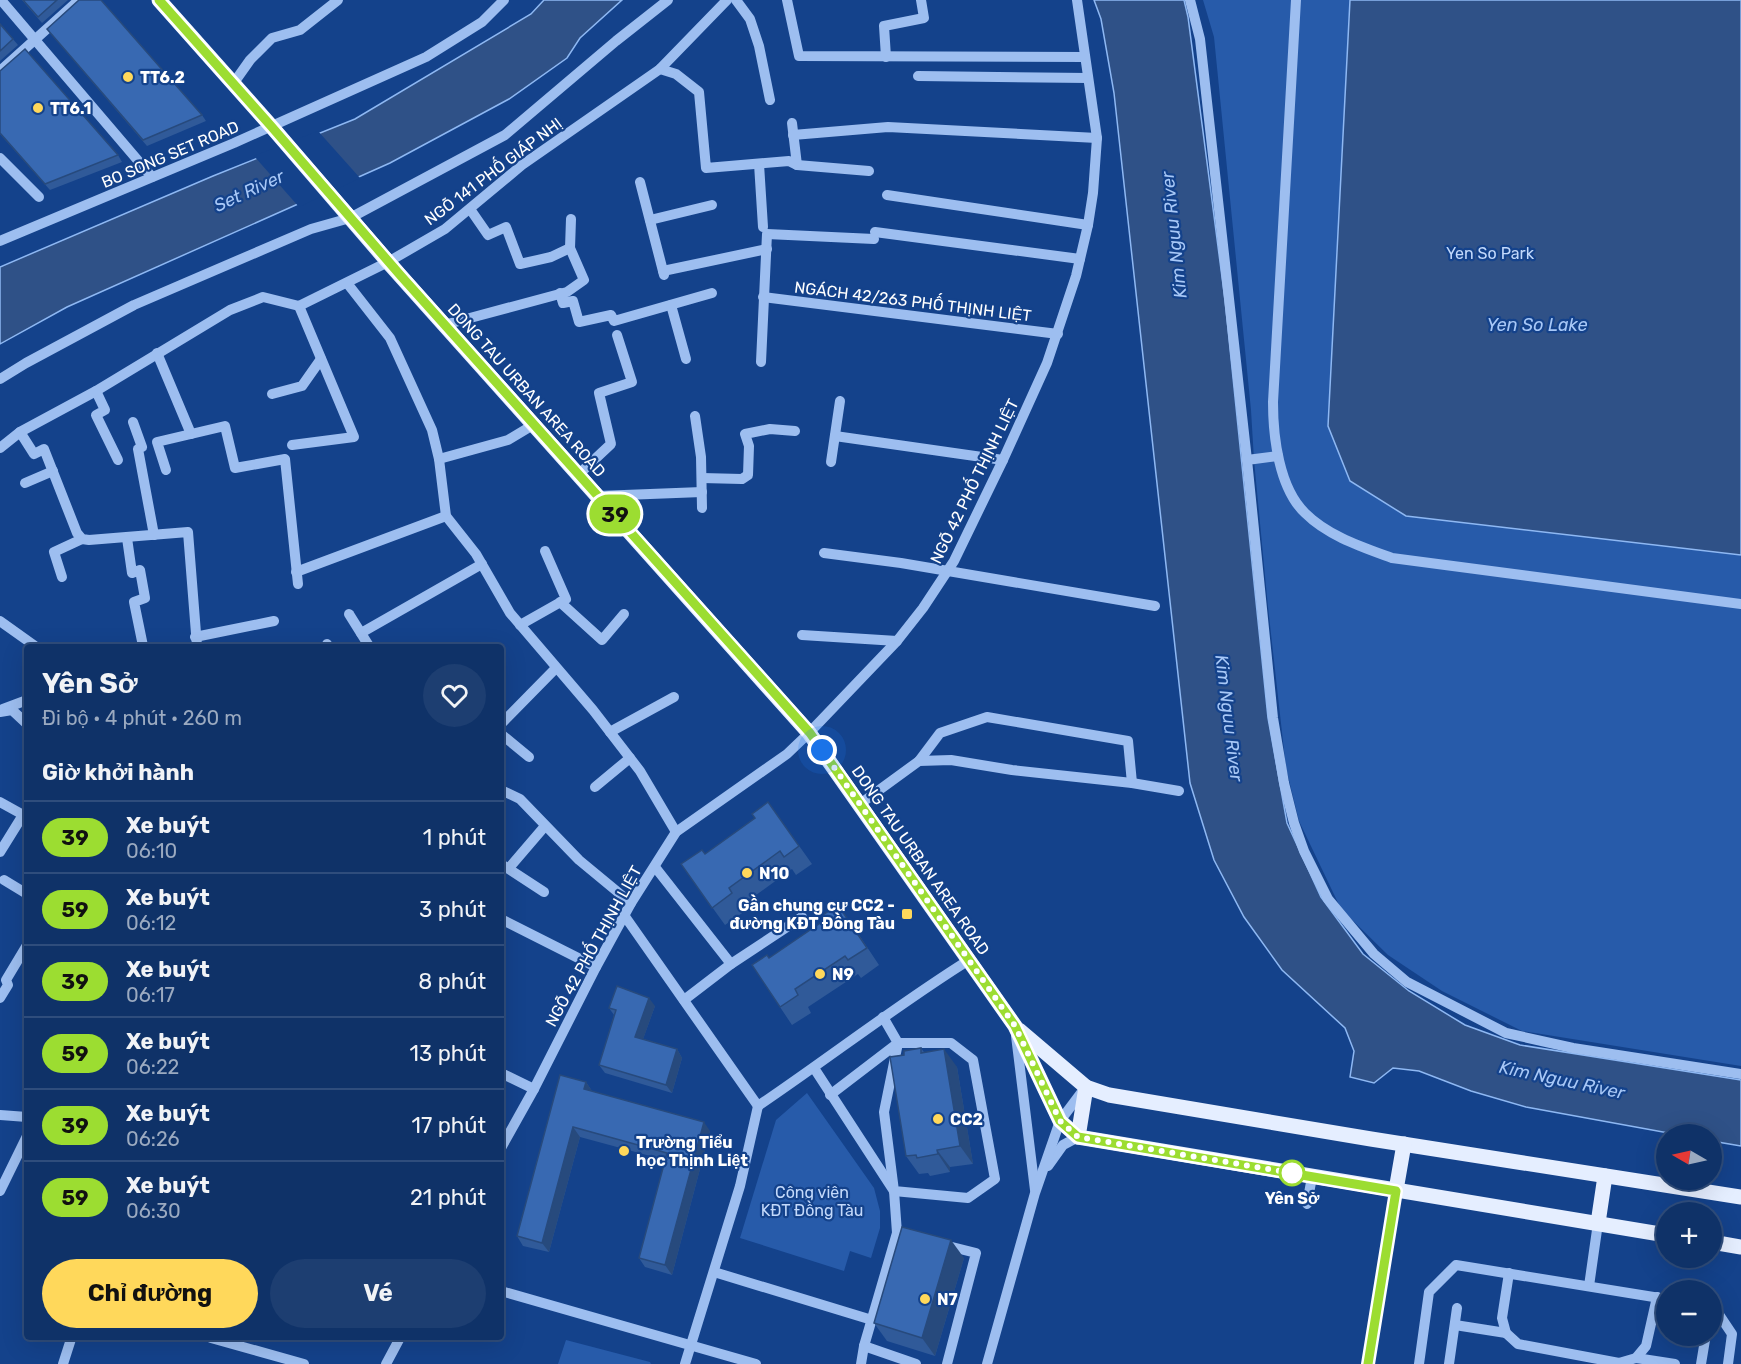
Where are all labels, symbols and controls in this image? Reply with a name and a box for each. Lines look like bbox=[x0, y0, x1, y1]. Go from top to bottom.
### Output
place label: TT6.2 bbox=[140, 68, 185, 87]
marker: TT6.2 bbox=[121, 70, 135, 84]
place label: TT6.1 bbox=[50, 99, 91, 118]
marker: TT6.1 bbox=[31, 101, 45, 115]
street label: NGÕ 141 PHỐ GIÁP NHỊ bbox=[420, 112, 566, 229]
street label: BO SONG SET ROAD bbox=[99, 117, 242, 192]
water label: Set River bbox=[210, 165, 289, 217]
water label: Kim Nguu River bbox=[1156, 169, 1192, 300]
park label: Yen So Park bbox=[1446, 244, 1535, 263]
street label: NGÁCH 42/263 PHỐ THỊNH LIỆT bbox=[793, 276, 1033, 325]
street label: DONG TAU URBAN AREA ROAD bbox=[444, 300, 610, 481]
water label: Yen So Lake bbox=[1487, 314, 1587, 336]
street label: NGÕ 42 PHỐ THỊNH LIỆT bbox=[924, 395, 1023, 567]
line badge: 39 bbox=[588, 494, 642, 534]
text: 39 bbox=[601, 502, 629, 527]
water label: Kim Nguu River bbox=[1210, 653, 1248, 784]
button: heart bbox=[423, 664, 486, 727]
text: Yên Sở bbox=[42, 667, 138, 700]
text: Đi bộ · 4 phút · 260 m bbox=[42, 706, 242, 730]
your location bbox=[807, 735, 837, 765]
text: Giờ khởi hành bbox=[42, 759, 194, 786]
street label: DONG TAU URBAN AREA ROAD bbox=[848, 762, 993, 959]
text: Xe buýt bbox=[126, 812, 210, 839]
text: 1 phút bbox=[423, 824, 486, 851]
text: 39 bbox=[61, 825, 89, 850]
text: 06:10 bbox=[126, 839, 177, 863]
street label: NGÕ 42 PHỐ THỊNH LIỆT bbox=[540, 862, 646, 1030]
place label: N10 bbox=[759, 864, 789, 883]
marker: N10 bbox=[740, 866, 754, 880]
text: Xe buýt bbox=[126, 884, 210, 911]
place label: Gần chung cư CC2 - đường KĐT Đồng Tàu bbox=[729, 894, 895, 933]
text: 3 phút bbox=[419, 896, 486, 923]
text: 59 bbox=[61, 897, 89, 922]
marker: Gần chung cư CC2 - đường KĐT Đồng Tàu bbox=[900, 907, 914, 921]
text: 06:12 bbox=[126, 911, 176, 935]
text: Xe buýt bbox=[126, 956, 210, 983]
place label: N9 bbox=[832, 965, 854, 984]
marker: N9 bbox=[813, 967, 827, 981]
text: 8 phút bbox=[418, 968, 486, 995]
text: 39 bbox=[61, 969, 89, 994]
text: 06:17 bbox=[126, 983, 175, 1007]
text: Xe buýt bbox=[126, 1028, 210, 1055]
text: 13 phút bbox=[410, 1040, 486, 1067]
text: 59 bbox=[61, 1041, 89, 1066]
text: 06:22 bbox=[126, 1055, 179, 1079]
water label: Kim Nguu River bbox=[1497, 1056, 1628, 1104]
text: Xe buýt bbox=[126, 1100, 210, 1127]
place label: CC2 bbox=[950, 1110, 983, 1129]
text: 17 phút bbox=[412, 1112, 486, 1139]
marker: CC2 bbox=[931, 1112, 945, 1126]
text: 39 bbox=[61, 1113, 89, 1138]
north arrow bbox=[1656, 1124, 1722, 1190]
map controls bbox=[1656, 1124, 1722, 1346]
text: 06:26 bbox=[126, 1127, 180, 1151]
place label: Trường Tiểu học Thịnh Liệt bbox=[636, 1133, 748, 1170]
marker: Trường Tiểu học Thịnh Liệt bbox=[617, 1144, 631, 1158]
marker: Yên Sở bbox=[1279, 1160, 1305, 1186]
text: Xe buýt bbox=[126, 1172, 210, 1199]
park label: Công viên KĐT Đồng Tàu bbox=[761, 1183, 863, 1220]
text: 21 phút bbox=[410, 1184, 486, 1211]
text: 59 bbox=[61, 1185, 89, 1210]
place label: Yên Sở bbox=[1265, 1189, 1320, 1208]
text: 06:30 bbox=[126, 1199, 181, 1223]
button: + bbox=[1656, 1202, 1722, 1268]
button: Chỉ đường bbox=[42, 1259, 258, 1328]
button: Vé bbox=[270, 1259, 486, 1328]
button: − bbox=[1656, 1280, 1722, 1346]
place label: N7 bbox=[937, 1290, 958, 1309]
marker: N7 bbox=[918, 1292, 932, 1306]

